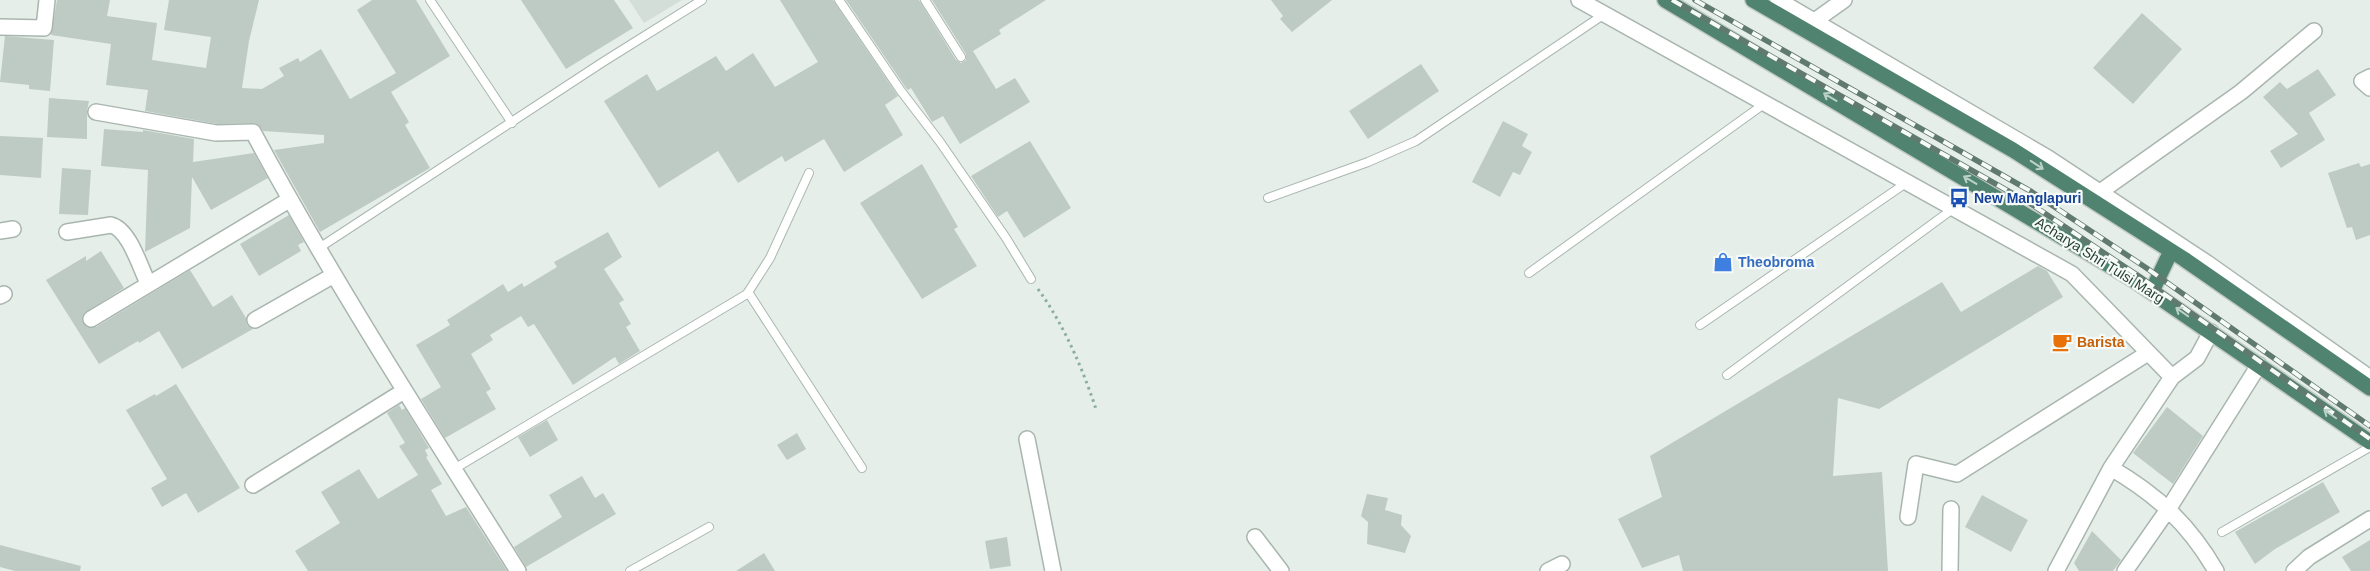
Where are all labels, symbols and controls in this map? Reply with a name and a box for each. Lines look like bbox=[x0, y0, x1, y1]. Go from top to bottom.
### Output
one-way arrow bbox=[1823, 92, 1837, 102]
one-way arrow bbox=[2030, 160, 2044, 171]
one-way arrow bbox=[1963, 175, 1977, 185]
bus stop icon: New Manglapuri bbox=[1948, 187, 1970, 209]
place label: New Manglapuri bbox=[1974, 190, 2081, 206]
street label: Acharya Shri Tulsi Marg bbox=[2033, 214, 2167, 306]
shop icon: Theobroma bbox=[1712, 251, 1734, 273]
place label: Theobroma bbox=[1738, 254, 1814, 270]
one-way arrow bbox=[2175, 307, 2189, 317]
cafe icon: Barista bbox=[2051, 331, 2073, 353]
place label: Barista bbox=[2077, 334, 2125, 350]
one-way arrow bbox=[2323, 409, 2337, 419]

